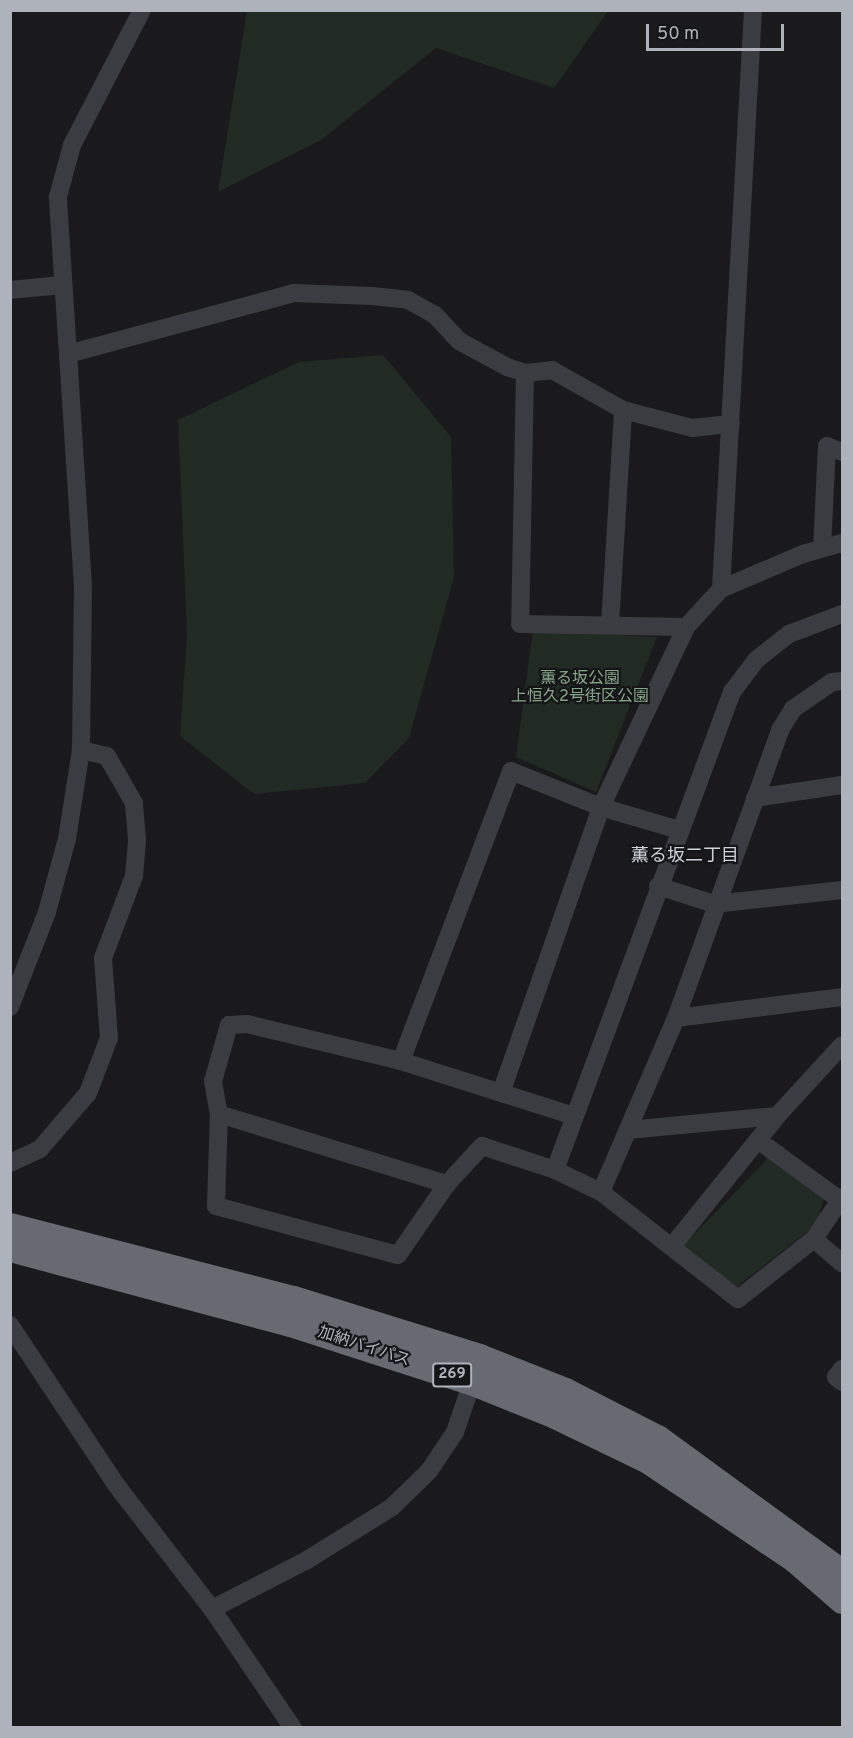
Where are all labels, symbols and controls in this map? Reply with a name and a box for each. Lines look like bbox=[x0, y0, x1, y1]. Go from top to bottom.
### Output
scale bar bbox=[649, 12, 787, 50]
text: 50 m bbox=[657, 23, 699, 46]
park label: 薫る坂公園 上恒久2号街区公園 bbox=[511, 669, 649, 707]
district label: 薫る坂二丁目 bbox=[631, 846, 739, 868]
street label: 加納バイパス bbox=[315, 1323, 413, 1371]
road number: 269 bbox=[431, 1363, 473, 1387]

